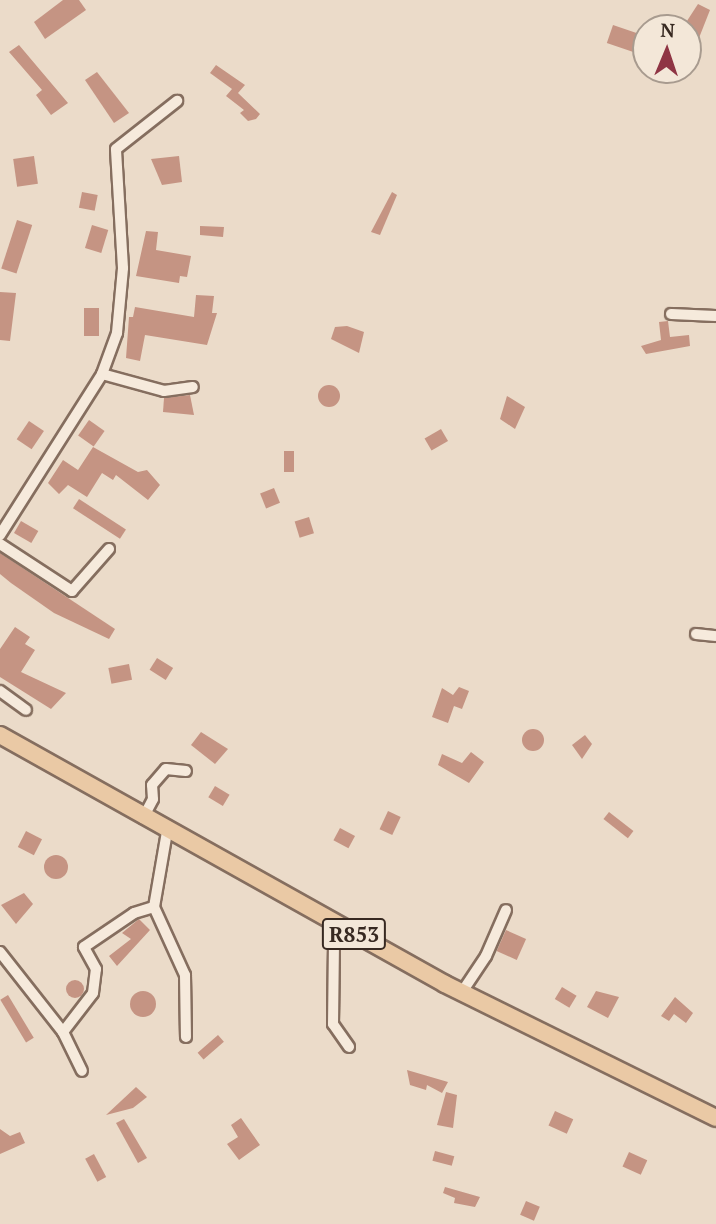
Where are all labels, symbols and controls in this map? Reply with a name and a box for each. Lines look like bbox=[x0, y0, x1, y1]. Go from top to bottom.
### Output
north arrow bbox=[632, 14, 702, 84]
text: N bbox=[660, 17, 675, 42]
road number: R853 bbox=[321, 916, 387, 951]

